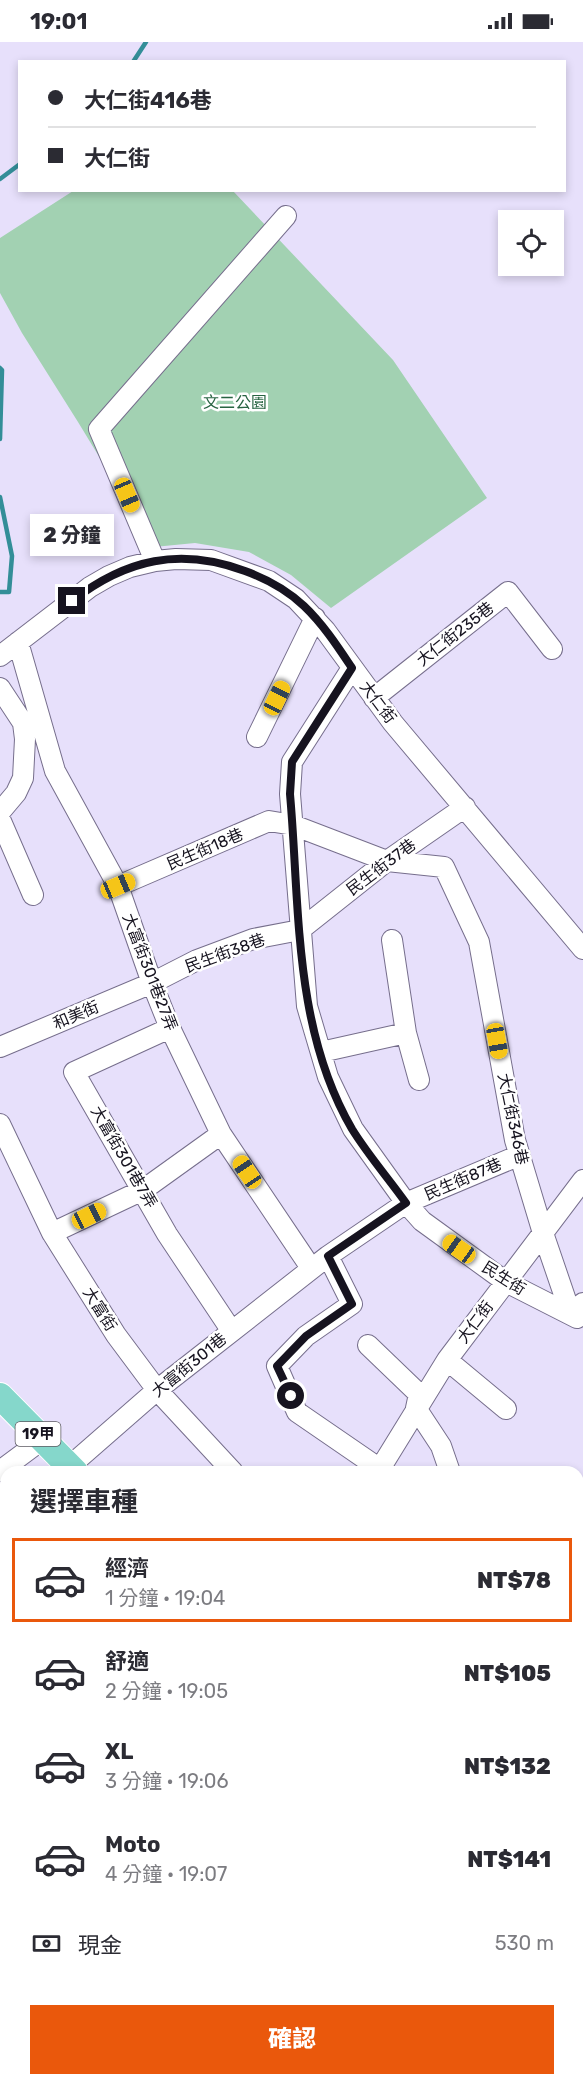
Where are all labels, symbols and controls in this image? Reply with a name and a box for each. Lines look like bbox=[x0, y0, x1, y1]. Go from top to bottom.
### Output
text: 19:01 bbox=[30, 8, 87, 35]
text: 大仁街416巷 bbox=[84, 87, 212, 114]
text: 大仁街 bbox=[84, 145, 150, 172]
map controls bbox=[498, 210, 564, 276]
button: locate bbox=[498, 210, 564, 276]
park label: 文二公園 bbox=[203, 393, 267, 412]
car bbox=[112, 475, 142, 515]
callout: 2 分鐘 bbox=[30, 514, 114, 556]
text: 2 分鐘 bbox=[43, 523, 101, 547]
route end bbox=[58, 587, 85, 614]
street label: 大仁街235巷 bbox=[413, 598, 497, 670]
street label: 大仁街 bbox=[356, 677, 400, 727]
car bbox=[261, 678, 293, 718]
street label: 民生街18巷 bbox=[164, 824, 246, 874]
street label: 民生街37巷 bbox=[343, 835, 419, 899]
car bbox=[98, 871, 138, 901]
street label: 大富街301巷27弄 bbox=[119, 911, 181, 1033]
street label: 民生街38巷 bbox=[182, 930, 268, 976]
street label: 和美街 bbox=[50, 997, 102, 1033]
car bbox=[485, 1022, 509, 1060]
street label: 大仁街346巷 bbox=[494, 1071, 532, 1167]
street label: 大富街301巷7弄 bbox=[87, 1103, 161, 1211]
car bbox=[229, 1152, 265, 1192]
street label: 民生街87巷 bbox=[421, 1154, 505, 1204]
car bbox=[69, 1200, 109, 1232]
car bbox=[439, 1231, 479, 1267]
street label: 民生街 bbox=[479, 1257, 529, 1299]
street label: 大富街 bbox=[79, 1284, 121, 1334]
street label: 大仁街 bbox=[453, 1297, 497, 1347]
street label: 大富街301巷 bbox=[148, 1329, 230, 1401]
route start bbox=[277, 1382, 304, 1409]
road number: 19甲 bbox=[15, 1422, 60, 1446]
text: 選擇車種 bbox=[30, 1486, 138, 1518]
icon: car bbox=[33, 1553, 87, 1607]
text: 經濟 bbox=[105, 1555, 149, 1582]
text: NT$78 bbox=[477, 1567, 551, 1594]
text: 1 分鐘 · 19:04 bbox=[105, 1586, 226, 1610]
icon: car bbox=[33, 1646, 87, 1700]
text: 舒適 bbox=[105, 1648, 149, 1675]
text: NT$105 bbox=[464, 1660, 551, 1687]
text: 2 分鐘 · 19:05 bbox=[105, 1679, 228, 1703]
text: XL bbox=[105, 1738, 133, 1765]
icon: car bbox=[33, 1739, 87, 1793]
text: NT$132 bbox=[464, 1753, 551, 1780]
text: 3 分鐘 · 19:06 bbox=[105, 1769, 229, 1793]
text: Moto bbox=[105, 1831, 160, 1858]
icon: car bbox=[33, 1832, 87, 1886]
text: NT$141 bbox=[467, 1846, 551, 1873]
text: 4 分鐘 · 19:07 bbox=[105, 1862, 227, 1886]
icon: cash bbox=[30, 1927, 63, 1960]
text: 530 m bbox=[495, 1931, 554, 1955]
text: 現金 bbox=[78, 1932, 122, 1959]
button: 確認 bbox=[30, 2005, 554, 2074]

